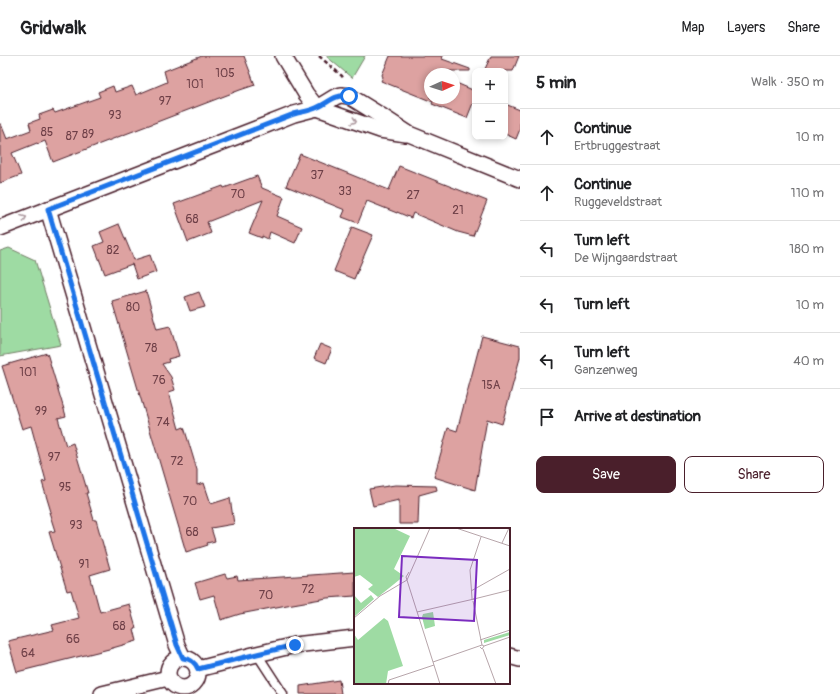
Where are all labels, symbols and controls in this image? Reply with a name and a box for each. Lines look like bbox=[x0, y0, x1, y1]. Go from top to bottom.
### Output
text: Gridwalk bbox=[20, 16, 86, 40]
text: Map bbox=[682, 19, 705, 36]
text: Layers bbox=[727, 19, 765, 36]
text: Share bbox=[787, 19, 820, 36]
house number: 105 bbox=[215, 66, 235, 81]
north arrow bbox=[424, 68, 460, 104]
map controls bbox=[472, 68, 508, 140]
button: + bbox=[472, 68, 508, 104]
text: 5 min bbox=[536, 72, 576, 93]
text: Walk · 350 m bbox=[751, 74, 824, 90]
house number: 101 bbox=[186, 77, 204, 92]
route start bbox=[340, 87, 358, 105]
house number: 97 bbox=[159, 94, 172, 109]
button: − bbox=[472, 104, 508, 140]
house number: 93 bbox=[109, 108, 122, 123]
one-way arrow bbox=[350, 116, 357, 124]
text: Continue bbox=[574, 119, 632, 138]
house number: 85 bbox=[41, 125, 53, 140]
icon: ahead bbox=[536, 126, 558, 148]
house number: 89 bbox=[82, 127, 94, 142]
house number: 87 bbox=[66, 129, 79, 144]
text: 10 m bbox=[796, 129, 824, 145]
text: Ertbruggestraat bbox=[574, 138, 660, 154]
house number: 37 bbox=[310, 168, 324, 183]
text: Continue bbox=[574, 175, 632, 194]
icon: ahead bbox=[536, 182, 558, 204]
house number: 33 bbox=[338, 184, 352, 199]
text: 110 m bbox=[791, 185, 824, 201]
house number: 70 bbox=[231, 187, 245, 202]
house number: 27 bbox=[406, 188, 420, 203]
text: Ruggeveldstraat bbox=[574, 194, 662, 210]
house number: 21 bbox=[452, 203, 464, 218]
house number: 68 bbox=[185, 212, 199, 227]
one-way arrow bbox=[21, 215, 28, 223]
text: Turn left bbox=[574, 231, 630, 250]
icon: left bbox=[536, 238, 558, 260]
text: 180 m bbox=[789, 241, 824, 257]
house number: 82 bbox=[107, 243, 120, 258]
text: De Wijngaardstraat bbox=[574, 250, 677, 266]
icon: left bbox=[536, 294, 558, 316]
text: Turn left bbox=[574, 295, 630, 314]
text: 10 m bbox=[796, 297, 824, 313]
house number: 80 bbox=[126, 300, 140, 315]
house number: 78 bbox=[145, 341, 157, 356]
text: Turn left bbox=[574, 343, 630, 362]
icon: left bbox=[536, 350, 558, 372]
text: 40 m bbox=[793, 353, 824, 369]
text: Ganzenweg bbox=[574, 362, 638, 378]
house number: 101 bbox=[19, 365, 37, 380]
house number: 76 bbox=[152, 373, 166, 388]
house number: 15A bbox=[482, 378, 501, 393]
house number: 99 bbox=[35, 404, 47, 419]
icon: arrive bbox=[536, 406, 558, 428]
text: Arrive at destination bbox=[574, 407, 701, 426]
house number: 74 bbox=[156, 415, 170, 430]
house number: 97 bbox=[48, 450, 61, 465]
house number: 72 bbox=[170, 454, 184, 469]
button: Save bbox=[536, 456, 676, 493]
button: Share bbox=[684, 456, 824, 493]
house number: 95 bbox=[59, 480, 71, 495]
house number: 70 bbox=[183, 494, 197, 509]
house number: 93 bbox=[70, 518, 83, 533]
house number: 68 bbox=[185, 525, 199, 540]
inset map bbox=[354, 528, 510, 684]
house number: 91 bbox=[79, 557, 89, 572]
house number: 72 bbox=[301, 582, 315, 597]
house number: 70 bbox=[259, 588, 273, 603]
house number: 68 bbox=[112, 619, 126, 634]
house number: 66 bbox=[66, 632, 80, 647]
route end bbox=[286, 636, 304, 654]
house number: 64 bbox=[21, 646, 35, 661]

